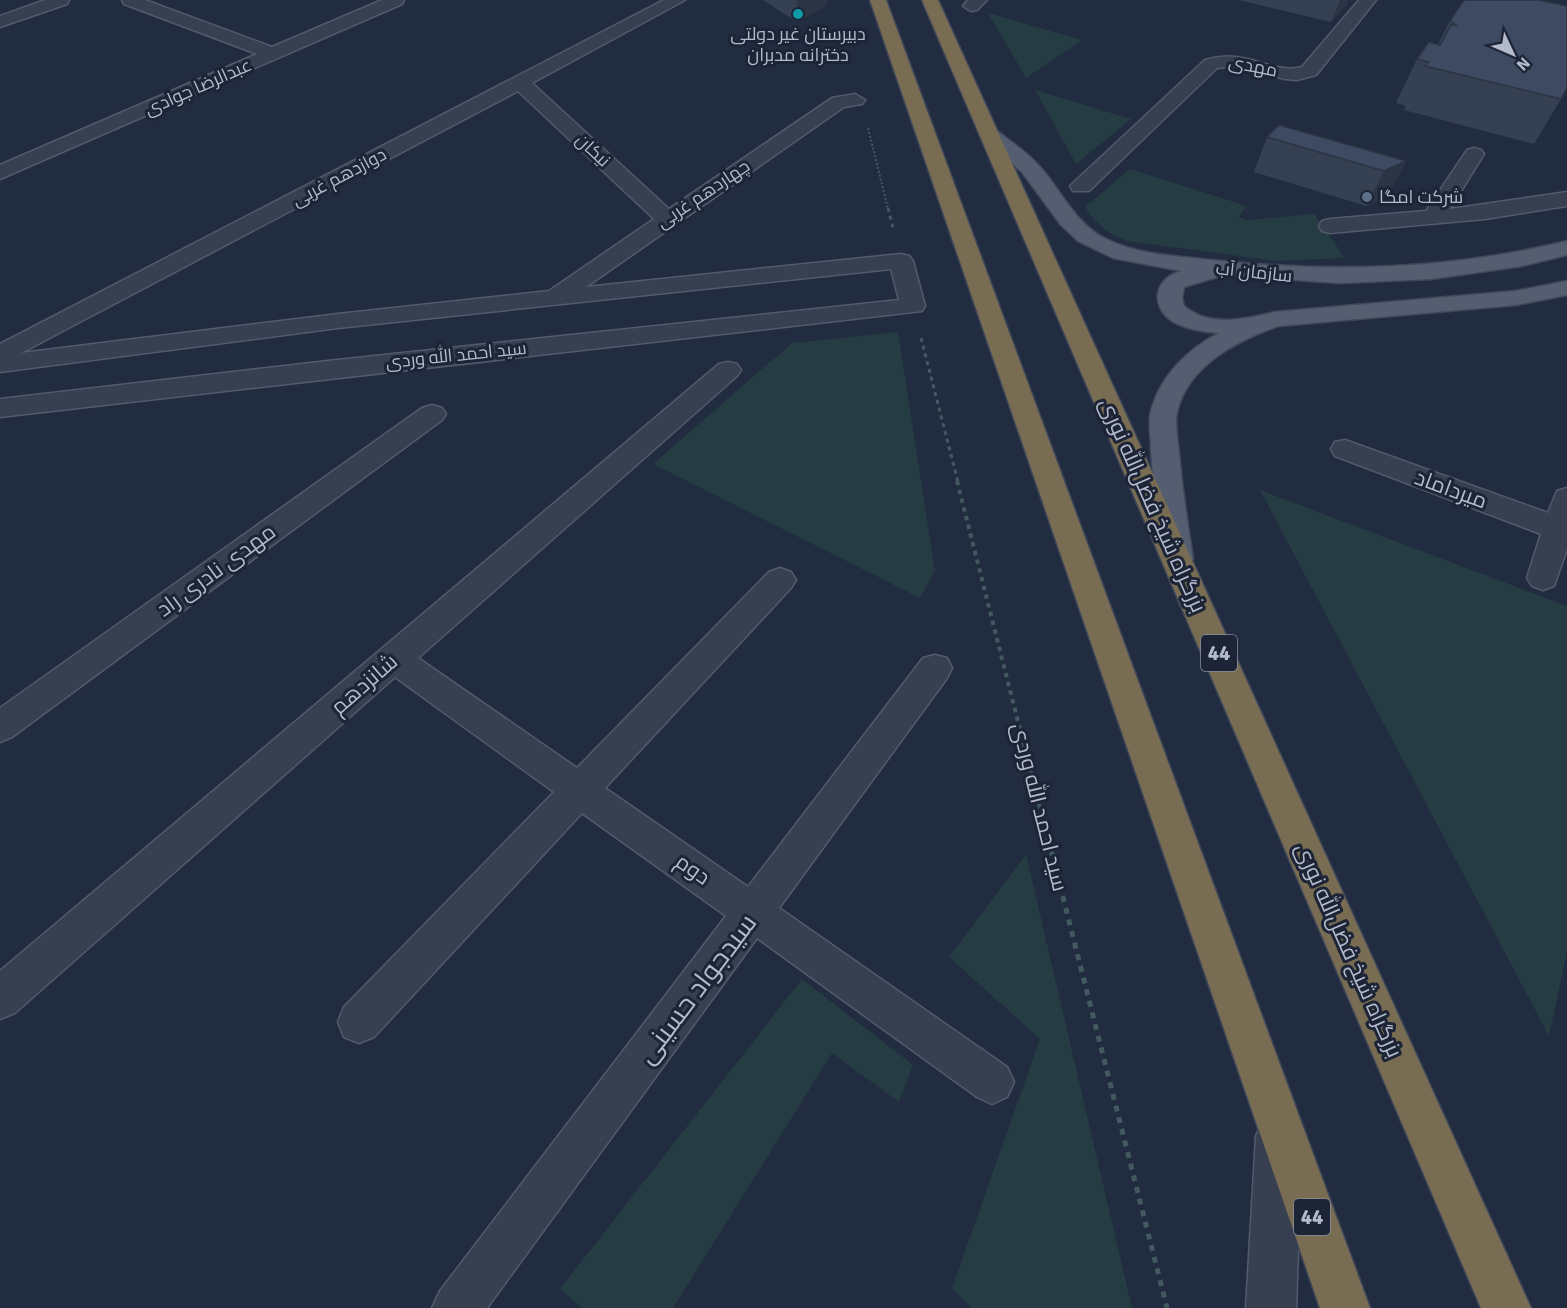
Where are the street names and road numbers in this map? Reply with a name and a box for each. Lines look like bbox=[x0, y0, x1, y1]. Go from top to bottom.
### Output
street label: مهدی bbox=[1227, 51, 1279, 81]
street label: عبدالرضا جوادی bbox=[141, 54, 255, 120]
street label: نیکان bbox=[571, 129, 615, 171]
street label: دوازدهم غربی bbox=[288, 143, 390, 212]
street label: چهاردهم غربی bbox=[652, 155, 754, 234]
street label: سازمان آب bbox=[1215, 257, 1293, 287]
street label: سید احمد الله وردی bbox=[384, 336, 528, 373]
street label: بزرگراه شیخ فضل‌الله نوری bbox=[1093, 393, 1213, 617]
street label: میرداماد bbox=[1411, 463, 1491, 515]
street label: مهدی نادری راد bbox=[151, 518, 281, 622]
road number: 44 bbox=[1201, 635, 1237, 671]
street label: شانزدهم bbox=[325, 648, 404, 722]
street label: سید احمد الله وردی bbox=[1006, 720, 1075, 894]
street label: بزرگراه شیخ فضل‌الله نوری bbox=[1289, 838, 1409, 1062]
street label: دوم bbox=[669, 848, 716, 892]
street label: سیدجواد حسینی bbox=[630, 907, 764, 1071]
road number: 44 bbox=[1294, 1199, 1330, 1235]

